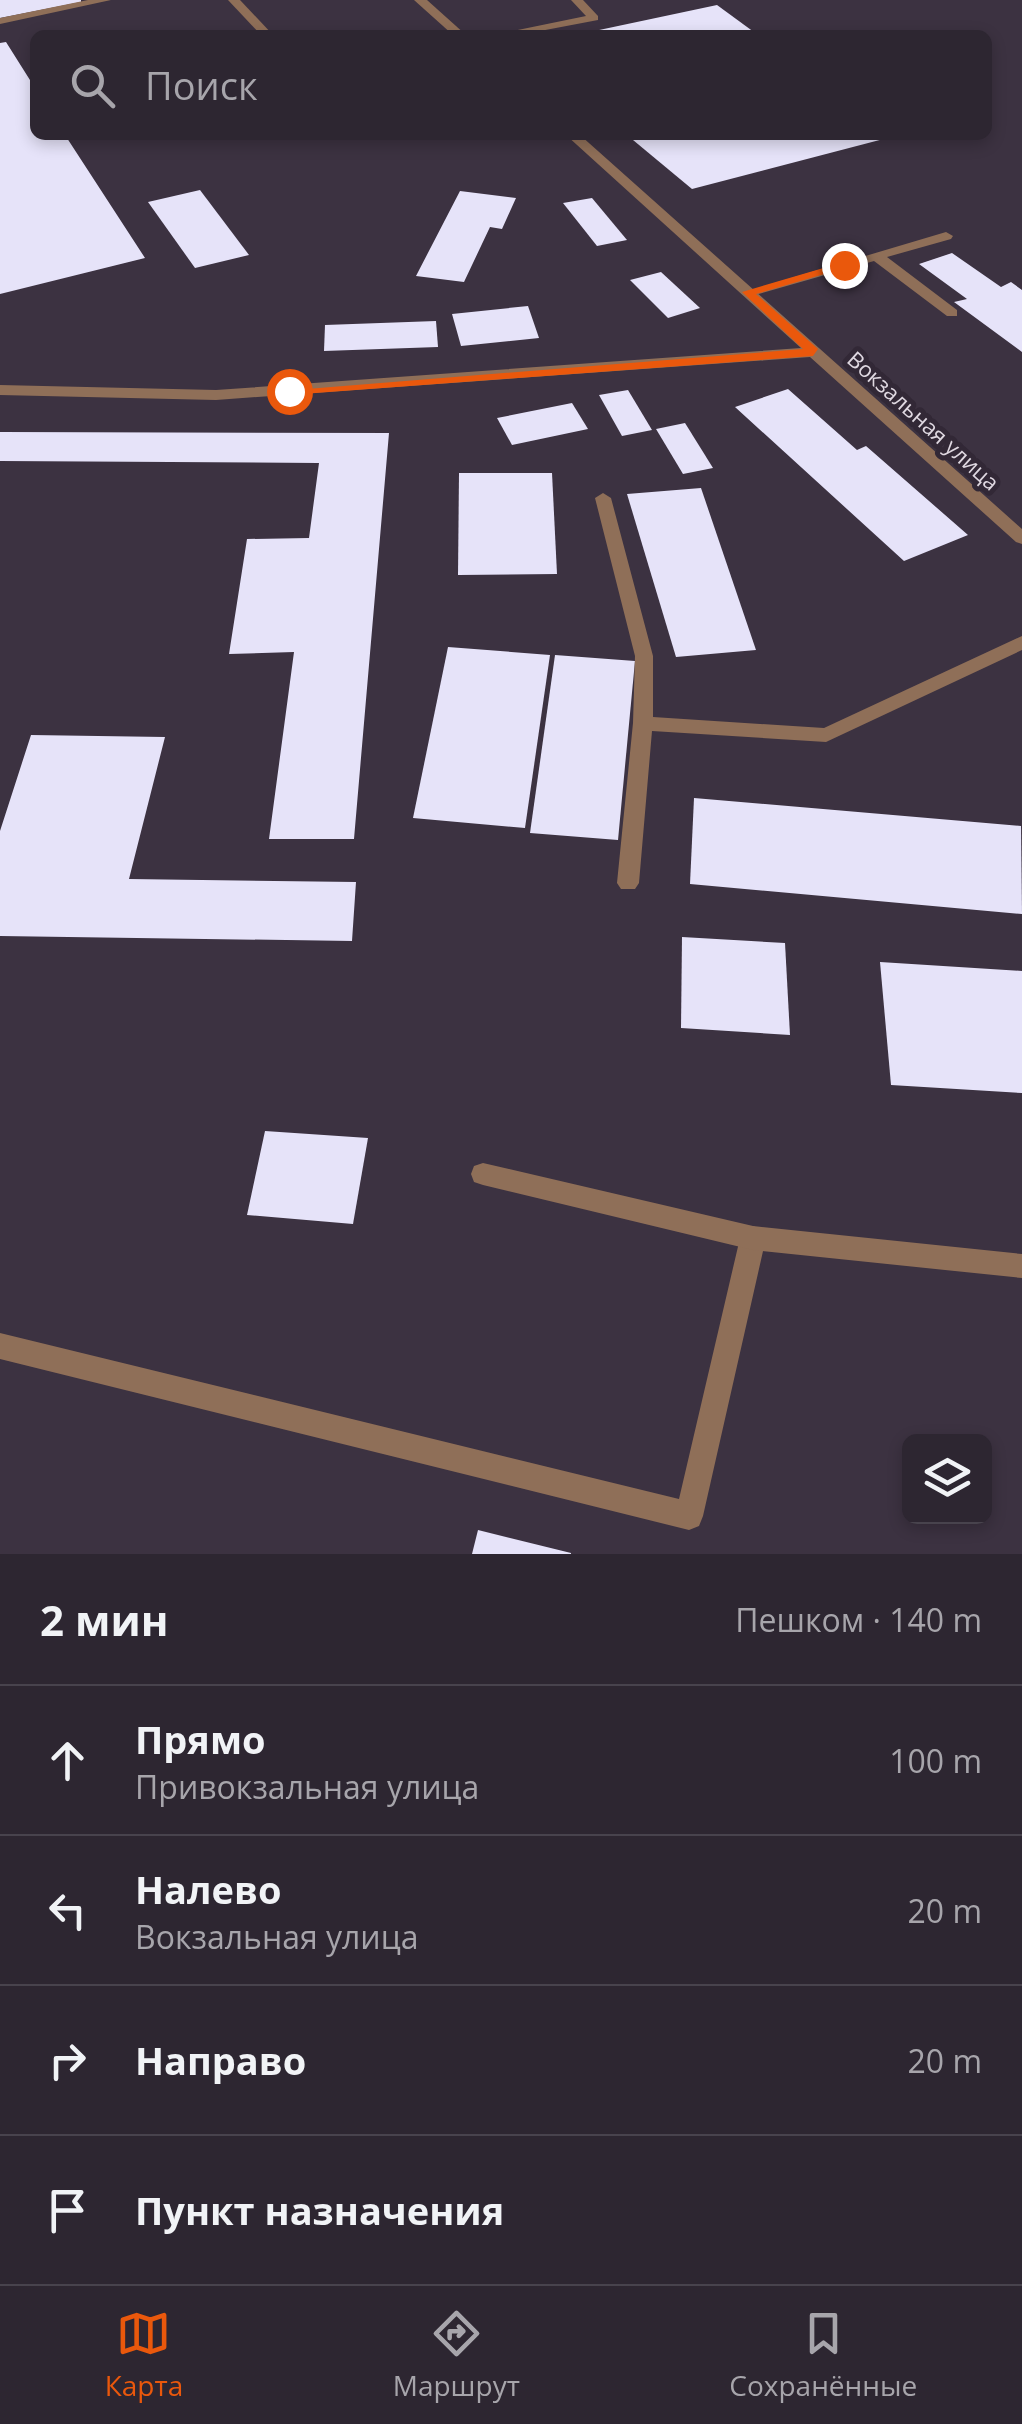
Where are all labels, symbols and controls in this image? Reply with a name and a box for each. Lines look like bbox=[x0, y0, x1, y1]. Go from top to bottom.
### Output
search box bbox=[30, 30, 992, 140]
icon: search bbox=[65, 58, 120, 113]
text: Поиск bbox=[145, 59, 258, 111]
route end bbox=[822, 243, 868, 289]
street label: Вокзальная улица bbox=[842, 344, 1006, 496]
route start bbox=[267, 369, 313, 415]
map controls bbox=[902, 1434, 992, 1524]
button: layers bbox=[902, 1434, 992, 1524]
text: 2 мин bbox=[40, 1591, 168, 1648]
text: Пешком · 140 m bbox=[735, 1598, 982, 1641]
text: Прямо bbox=[135, 1713, 266, 1765]
icon: ahead bbox=[40, 1733, 95, 1788]
text: 100 m bbox=[889, 1739, 982, 1782]
text: Привокзальная улица bbox=[135, 1765, 479, 1808]
text: Налево bbox=[135, 1863, 281, 1915]
icon: left bbox=[40, 1883, 95, 1938]
text: 20 m bbox=[907, 1889, 982, 1932]
text: Вокзальная улица bbox=[135, 1915, 418, 1958]
icon: right bbox=[40, 2033, 95, 2088]
text: Направо bbox=[135, 2034, 306, 2086]
text: 20 m bbox=[907, 2039, 982, 2082]
icon: arrive bbox=[40, 2183, 95, 2238]
text: Пункт назначения bbox=[135, 2184, 504, 2236]
tab: Карта bbox=[105, 2306, 183, 2404]
tab: Маршрут bbox=[393, 2306, 520, 2404]
tab: Сохранённые bbox=[729, 2306, 917, 2404]

